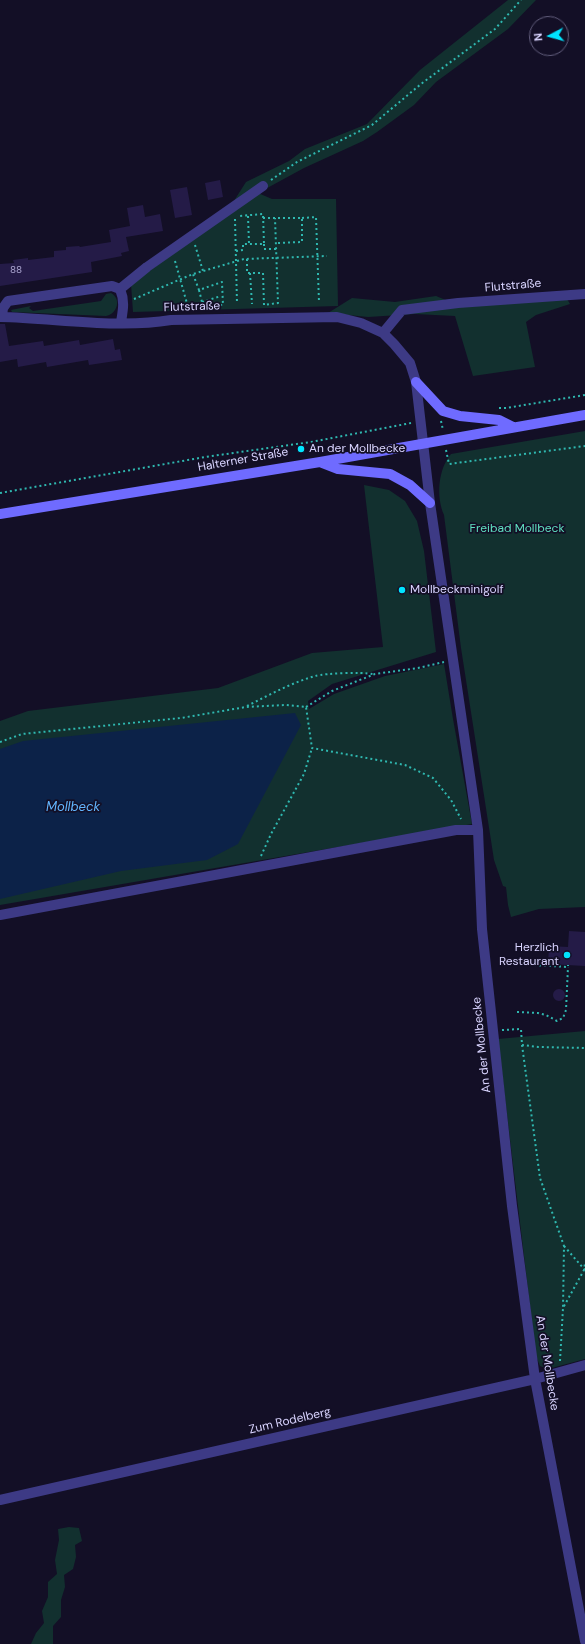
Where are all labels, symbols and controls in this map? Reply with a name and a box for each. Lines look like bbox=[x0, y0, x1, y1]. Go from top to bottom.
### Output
north arrow bbox=[529, 16, 569, 56]
text: N bbox=[531, 32, 545, 42]
house number: 88 bbox=[10, 264, 22, 276]
street label: Flutstraße bbox=[484, 276, 542, 296]
street label: Flutstraße bbox=[163, 299, 221, 315]
place label: An der Mollbecke bbox=[309, 442, 405, 456]
marker: An der Mollbecke bbox=[296, 444, 306, 454]
street label: Halterner Straße bbox=[197, 445, 289, 475]
park label: Freibad Mollbeck bbox=[470, 522, 564, 536]
place label: Mollbeckminigolf bbox=[410, 583, 503, 597]
marker: Mollbeckminigolf bbox=[397, 585, 407, 595]
water label: Mollbeck bbox=[46, 800, 100, 816]
place label: Herzlich Restaurant bbox=[499, 941, 559, 969]
marker: Herzlich Restaurant bbox=[562, 950, 572, 960]
street label: An der Mollbecke bbox=[470, 996, 494, 1094]
street label: An der Mollbecke bbox=[532, 1314, 562, 1412]
street label: Zum Rodelberg bbox=[248, 1405, 332, 1437]

